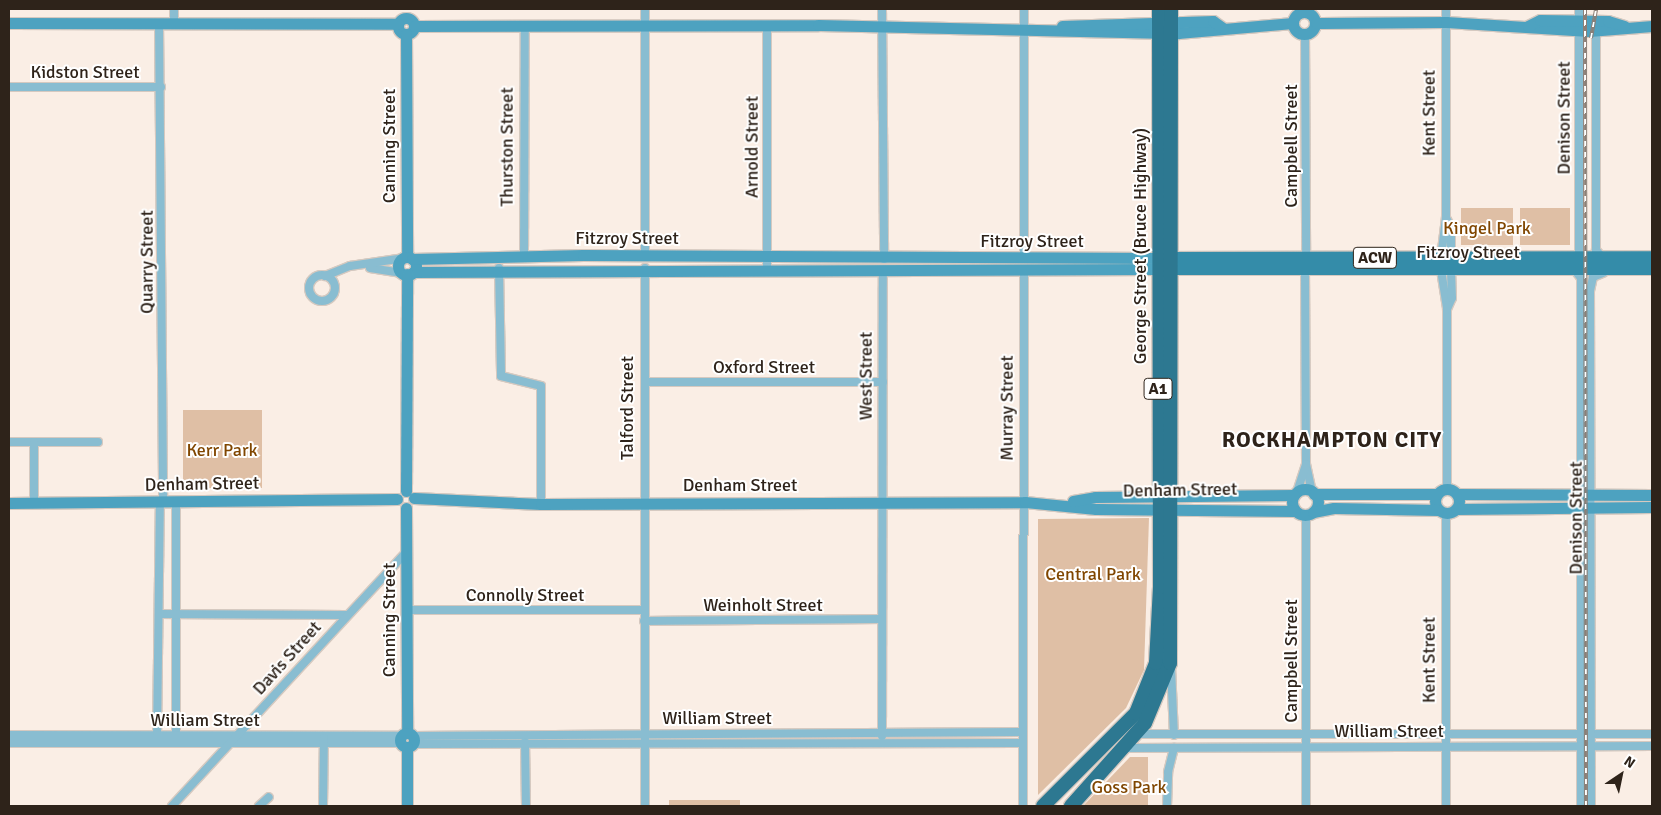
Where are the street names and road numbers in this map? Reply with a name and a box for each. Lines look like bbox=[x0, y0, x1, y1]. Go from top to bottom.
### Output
street label: Kidston Street bbox=[30, 61, 140, 83]
street label: Denison Street bbox=[1553, 61, 1575, 175]
street label: Kent Street bbox=[1418, 70, 1440, 156]
street label: Campbell Street bbox=[1280, 84, 1302, 208]
street label: Thurston Street bbox=[496, 87, 518, 207]
street label: Canning Street bbox=[378, 89, 400, 203]
street label: Arnold Street bbox=[741, 96, 763, 198]
street label: George Street (Bruce Highway) bbox=[1129, 128, 1151, 364]
street label: Quarry Street bbox=[136, 210, 158, 314]
street label: Fitzroy Street bbox=[575, 227, 679, 249]
street label: Fitzroy Street bbox=[980, 230, 1084, 252]
street label: Fitzroy Street bbox=[1416, 241, 1520, 263]
road number: ACW bbox=[1352, 244, 1398, 272]
street label: West Street bbox=[855, 332, 877, 420]
street label: Murray Street bbox=[996, 355, 1018, 461]
street label: Talford Street bbox=[616, 356, 638, 460]
street label: Oxford Street bbox=[713, 356, 815, 378]
road number: A1 bbox=[1143, 376, 1173, 402]
street label: Denison Street bbox=[1565, 461, 1587, 575]
street label: Denham Street bbox=[145, 472, 259, 496]
street label: Denham Street bbox=[683, 474, 797, 496]
street label: Denham Street bbox=[1123, 478, 1237, 502]
street label: Canning Street bbox=[378, 563, 400, 677]
street label: Connolly Street bbox=[466, 584, 584, 606]
street label: Weinholt Street bbox=[703, 594, 823, 616]
street label: Campbell Street bbox=[1280, 599, 1302, 723]
street label: Davis Street bbox=[248, 617, 326, 699]
street label: Kent Street bbox=[1418, 617, 1440, 703]
street label: William Street bbox=[662, 707, 772, 729]
street label: William Street bbox=[150, 709, 260, 731]
street label: William Street bbox=[1334, 720, 1444, 742]

